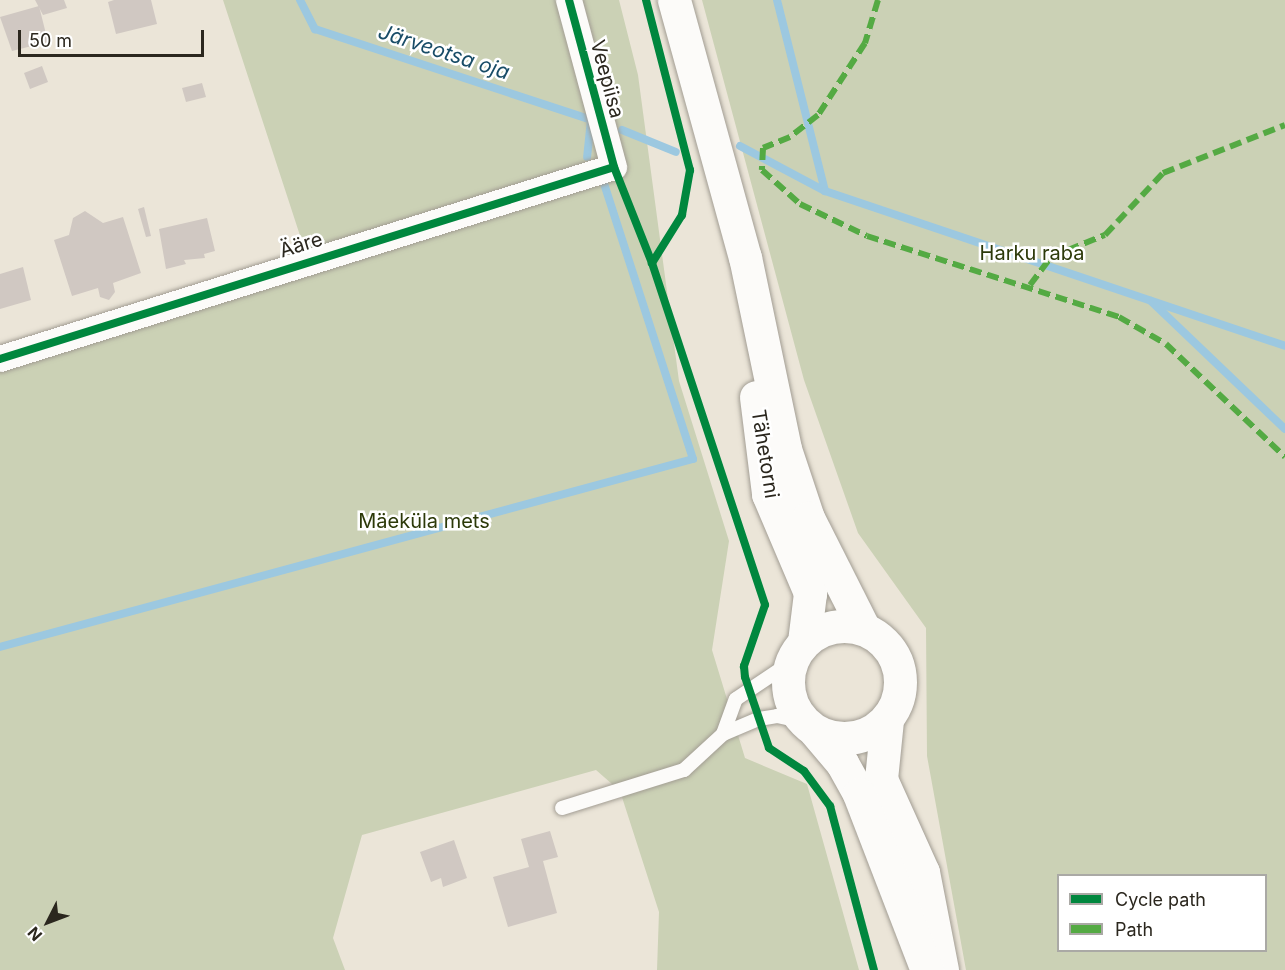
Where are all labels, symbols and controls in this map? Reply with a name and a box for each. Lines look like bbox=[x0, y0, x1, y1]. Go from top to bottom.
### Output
scale bar bbox=[21, 18, 207, 56]
water label: Järveotsa oja bbox=[375, 19, 513, 85]
text: 50 m bbox=[29, 30, 72, 51]
street label: Veepiisa bbox=[585, 37, 629, 121]
street label: Ääre bbox=[277, 227, 325, 263]
park label: Harku raba bbox=[980, 241, 1084, 265]
street label: Tähetorni bbox=[746, 408, 784, 500]
park label: Mäeküla mets bbox=[358, 509, 490, 533]
legend bbox=[1057, 874, 1267, 952]
text: Cycle path bbox=[1115, 889, 1206, 910]
north arrow bbox=[18, 892, 78, 952]
text: Path bbox=[1115, 919, 1153, 940]
text: N bbox=[23, 923, 46, 945]

